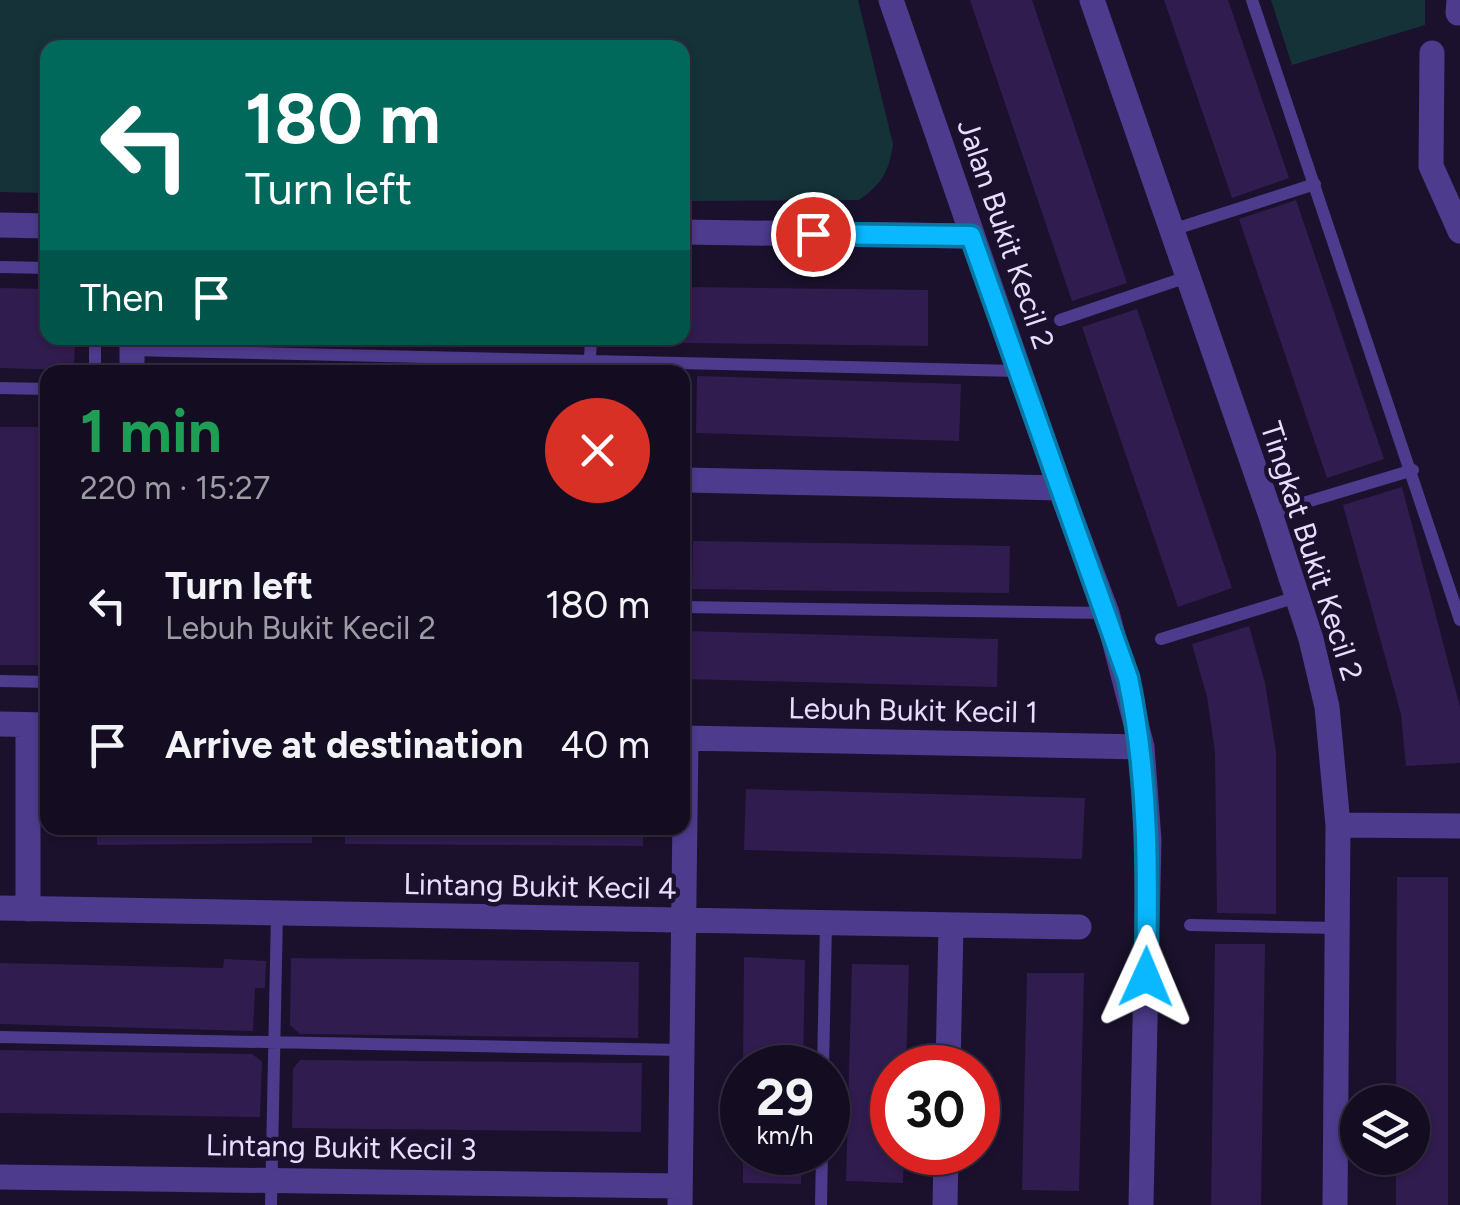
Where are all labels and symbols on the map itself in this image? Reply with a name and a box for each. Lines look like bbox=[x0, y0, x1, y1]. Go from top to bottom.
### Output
street label: Jalan Bukit Kecil 2 bbox=[949, 114, 1063, 354]
pin bbox=[771, 192, 856, 277]
street label: Tingkat Bukit Kecil 2 bbox=[1253, 417, 1371, 685]
street label: Lebuh Bukit Kecil 1 bbox=[788, 689, 1038, 731]
street label: Lintang Bukit Kecil 4 bbox=[403, 865, 677, 907]
position arrow bbox=[1094, 925, 1198, 1029]
speed limit sign: 30 bbox=[870, 1045, 1000, 1175]
street label: Lintang Bukit Kecil 3 bbox=[205, 1126, 477, 1168]

